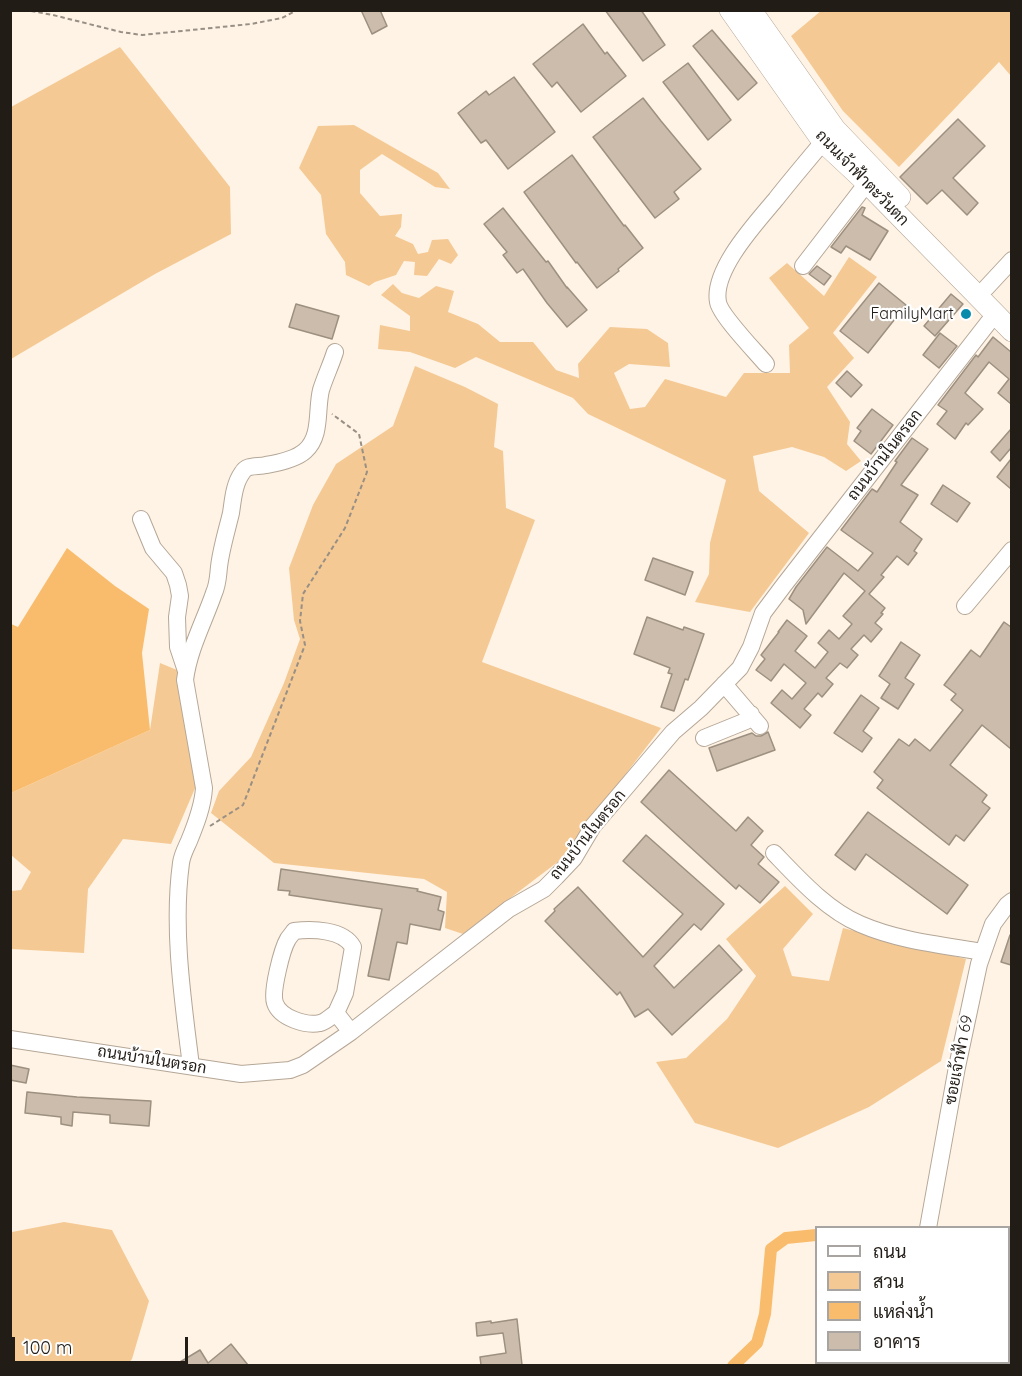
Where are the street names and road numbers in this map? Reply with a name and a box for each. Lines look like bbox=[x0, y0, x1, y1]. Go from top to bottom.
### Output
street label: ถนนเจ้าฟ้าตะวันตก bbox=[811, 126, 913, 230]
street label: ถนนบ้านในตรอก bbox=[843, 406, 927, 504]
street label: ถนนบ้านในตรอก bbox=[546, 786, 630, 884]
street label: ซอยเจ้าฟ้า 69 bbox=[941, 1013, 977, 1107]
street label: ถนนบ้านในตรอก bbox=[96, 1042, 208, 1078]

